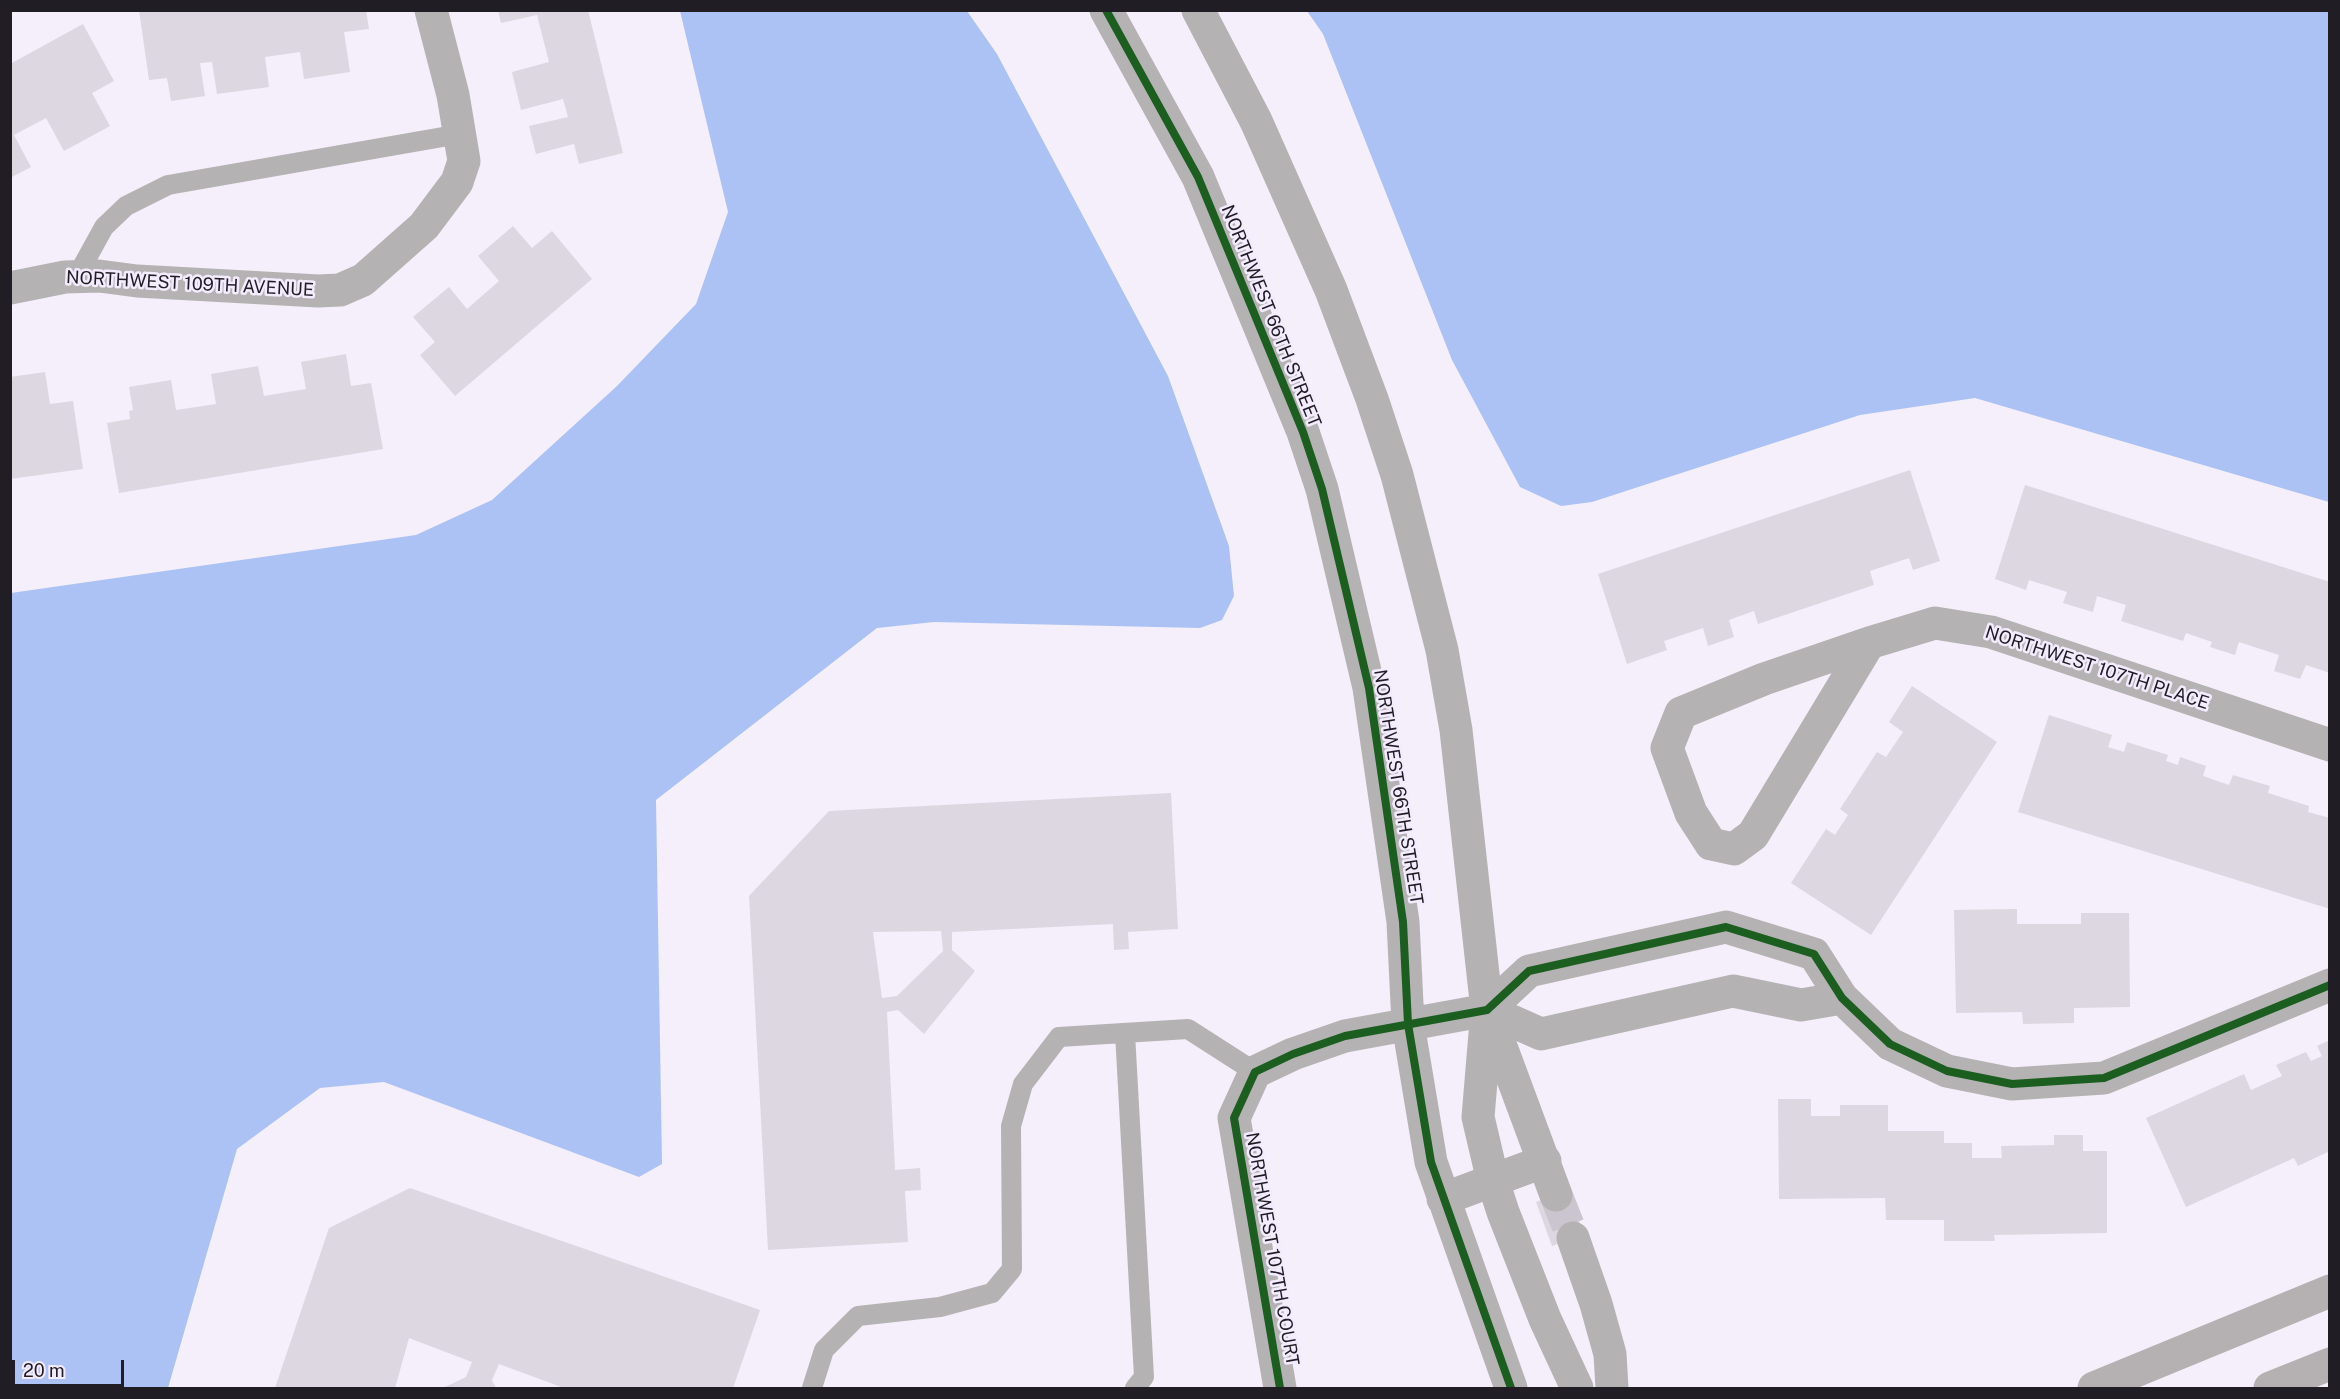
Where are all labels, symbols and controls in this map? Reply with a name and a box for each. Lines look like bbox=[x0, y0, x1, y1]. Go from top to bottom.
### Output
street label: NORTHWEST 66TH STREET bbox=[1216, 202, 1326, 430]
street label: NORTHWEST 109TH AVENUE bbox=[66, 267, 314, 301]
street label: NORTHWEST 107TH PLACE bbox=[1982, 622, 2212, 714]
street label: NORTHWEST 66TH STREET bbox=[1369, 668, 1427, 906]
street label: NORTHWEST 107TH COURT bbox=[1241, 1131, 1303, 1367]
scale bar bbox=[15, 1348, 128, 1386]
text: 20 m bbox=[23, 1360, 65, 1381]

